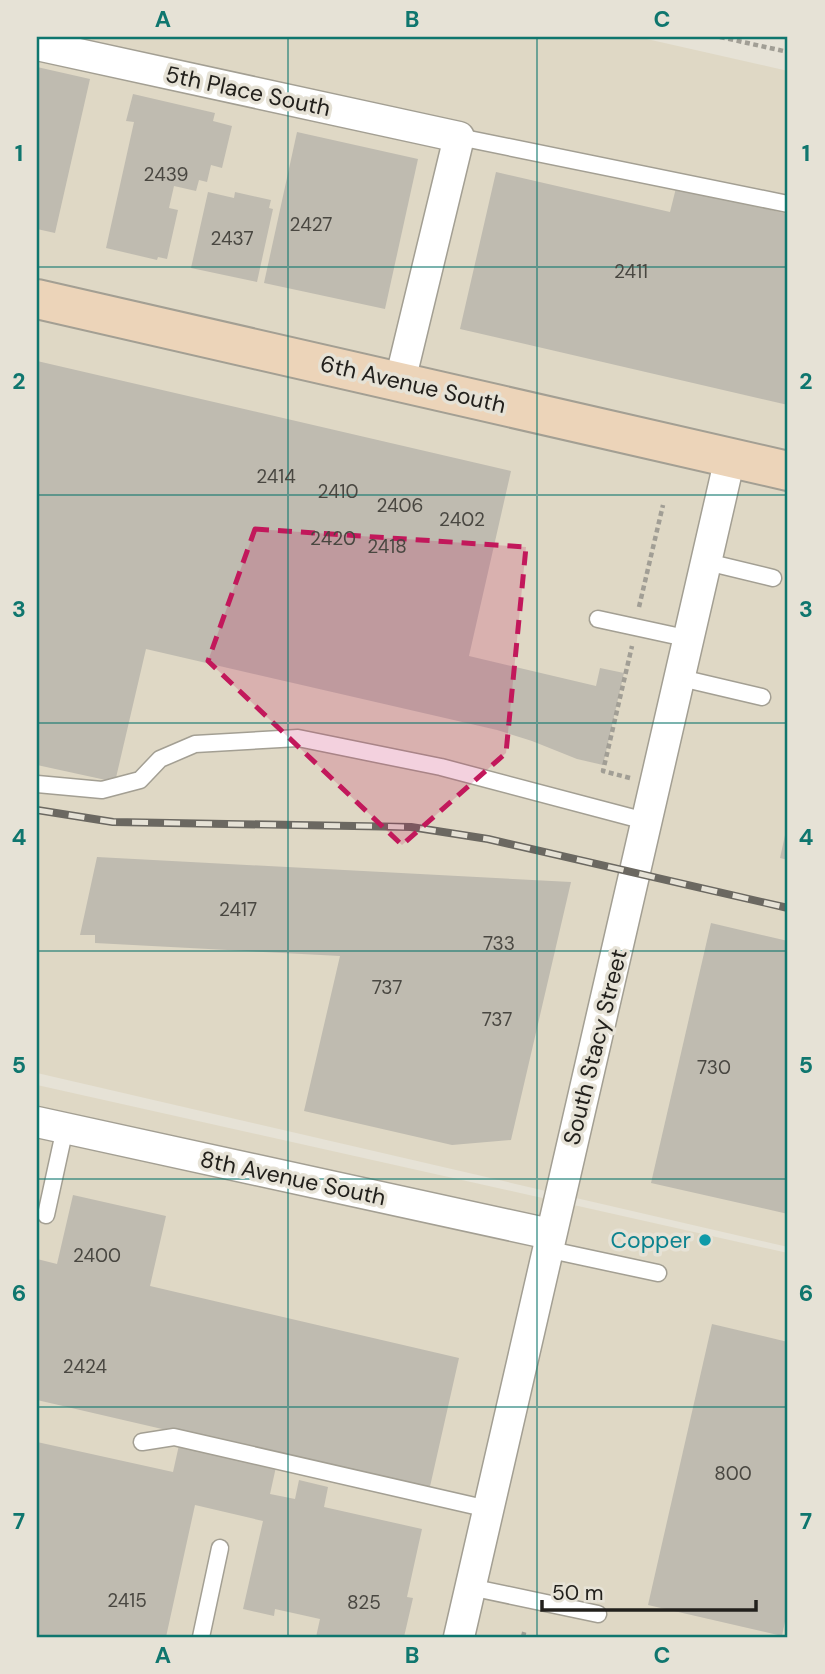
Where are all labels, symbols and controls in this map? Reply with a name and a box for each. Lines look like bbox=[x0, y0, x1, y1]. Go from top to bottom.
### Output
text: A bbox=[155, 4, 171, 34]
text: B bbox=[405, 4, 419, 34]
text: C bbox=[654, 4, 670, 34]
street label: 5th Place South bbox=[163, 59, 333, 123]
text: 1 bbox=[15, 138, 23, 168]
text: 1 bbox=[802, 138, 810, 168]
house number: 2439 bbox=[144, 162, 188, 187]
house number: 2427 bbox=[290, 212, 332, 237]
house number: 2437 bbox=[210, 226, 254, 251]
house number: 2411 bbox=[614, 259, 648, 284]
street label: 6th Avenue South bbox=[317, 348, 509, 420]
text: 2 bbox=[12, 366, 26, 396]
text: 2 bbox=[799, 366, 813, 396]
house number: 2414 bbox=[256, 464, 296, 489]
house number: 2410 bbox=[317, 479, 359, 504]
house number: 2406 bbox=[376, 493, 424, 518]
house number: 2402 bbox=[439, 507, 485, 532]
house number: 2420 bbox=[310, 526, 356, 551]
house number: 2418 bbox=[367, 534, 407, 559]
text: 3 bbox=[12, 594, 26, 624]
text: 3 bbox=[799, 594, 813, 624]
text: 4 bbox=[12, 822, 27, 852]
text: 4 bbox=[799, 822, 814, 852]
house number: 2417 bbox=[219, 897, 257, 922]
house number: 733 bbox=[483, 931, 515, 956]
street label: South Stacy Street bbox=[556, 946, 634, 1148]
house number: 737 bbox=[372, 975, 402, 1000]
house number: 737 bbox=[482, 1007, 512, 1032]
text: 5 bbox=[12, 1050, 26, 1080]
text: 5 bbox=[799, 1050, 813, 1080]
house number: 730 bbox=[697, 1055, 731, 1080]
street label: 8th Avenue South bbox=[197, 1144, 389, 1212]
place label: Copper bbox=[611, 1225, 691, 1255]
marker: Copper bbox=[697, 1232, 713, 1248]
house number: 2400 bbox=[73, 1243, 121, 1268]
text: 6 bbox=[12, 1278, 26, 1308]
text: 6 bbox=[799, 1278, 813, 1308]
house number: 2424 bbox=[63, 1354, 107, 1379]
house number: 800 bbox=[714, 1461, 752, 1486]
text: 7 bbox=[13, 1506, 25, 1536]
text: 7 bbox=[800, 1506, 812, 1536]
scale bar bbox=[542, 1569, 755, 1613]
text: 50 m bbox=[552, 1579, 603, 1607]
house number: 2415 bbox=[107, 1588, 147, 1613]
house number: 825 bbox=[347, 1590, 381, 1615]
text: A bbox=[155, 1640, 171, 1670]
text: B bbox=[405, 1640, 419, 1670]
text: C bbox=[654, 1640, 670, 1670]

